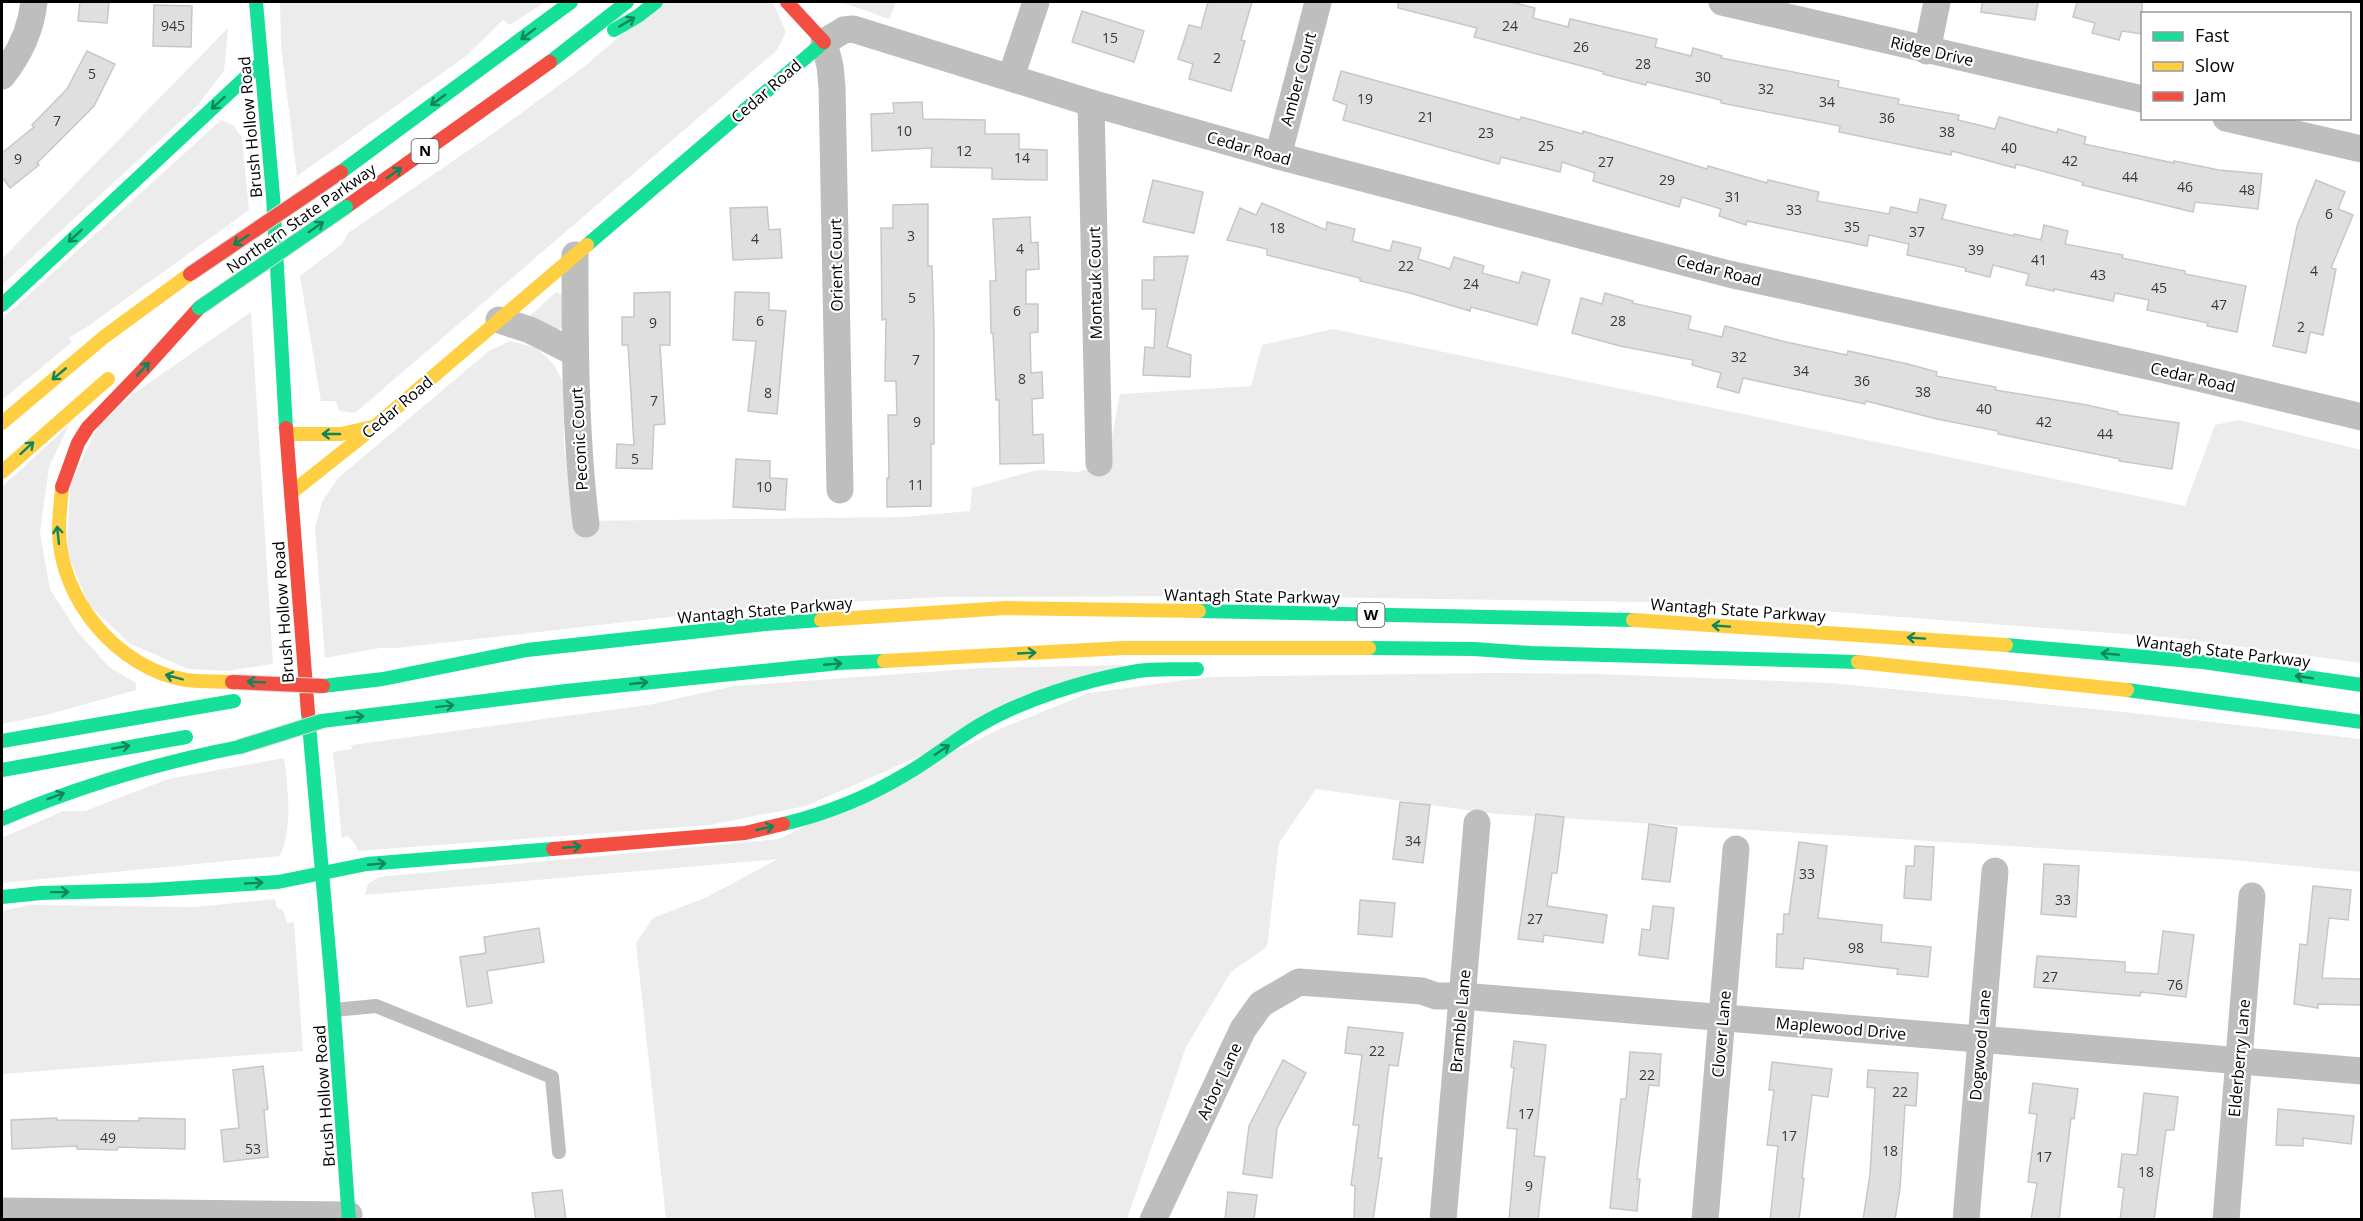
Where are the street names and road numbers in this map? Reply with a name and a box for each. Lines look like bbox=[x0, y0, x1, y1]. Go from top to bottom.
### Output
street label: Amber Court bbox=[1275, 29, 1321, 128]
street label: Ridge Drive bbox=[1888, 31, 1976, 71]
street label: Cedar Road bbox=[726, 54, 806, 128]
street label: Brush Hollow Road bbox=[233, 55, 267, 199]
street label: Cedar Road bbox=[1204, 125, 1294, 171]
road number: N bbox=[412, 139, 438, 163]
street label: Northern State Parkway bbox=[222, 157, 381, 278]
street label: Orient Court bbox=[824, 218, 848, 312]
street label: Montauk Court bbox=[1083, 226, 1107, 339]
street label: Cedar Road bbox=[1674, 249, 1764, 291]
street label: Cedar Road bbox=[2148, 357, 2238, 397]
street label: Cedar Road bbox=[357, 371, 437, 443]
street label: Peconic Court bbox=[565, 387, 593, 491]
street label: Brush Hollow Road bbox=[267, 540, 299, 684]
street label: Wantagh State Parkway bbox=[1164, 583, 1341, 609]
street label: Wantagh State Parkway bbox=[677, 591, 854, 629]
street label: Wantagh State Parkway bbox=[1650, 593, 1827, 627]
road number: W bbox=[1358, 603, 1384, 627]
street label: Wantagh State Parkway bbox=[2134, 629, 2313, 673]
street label: Bramble Lane bbox=[1445, 968, 1475, 1074]
street label: Dogwood Lane bbox=[1964, 988, 1996, 1102]
street label: Clover Lane bbox=[1706, 989, 1736, 1079]
street label: Elderberry Lane bbox=[2223, 998, 2255, 1118]
street label: Maplewood Drive bbox=[1775, 1011, 1907, 1045]
street label: Brush Hollow Road bbox=[308, 1024, 340, 1168]
street label: Arbor Lane bbox=[1192, 1039, 1246, 1123]

